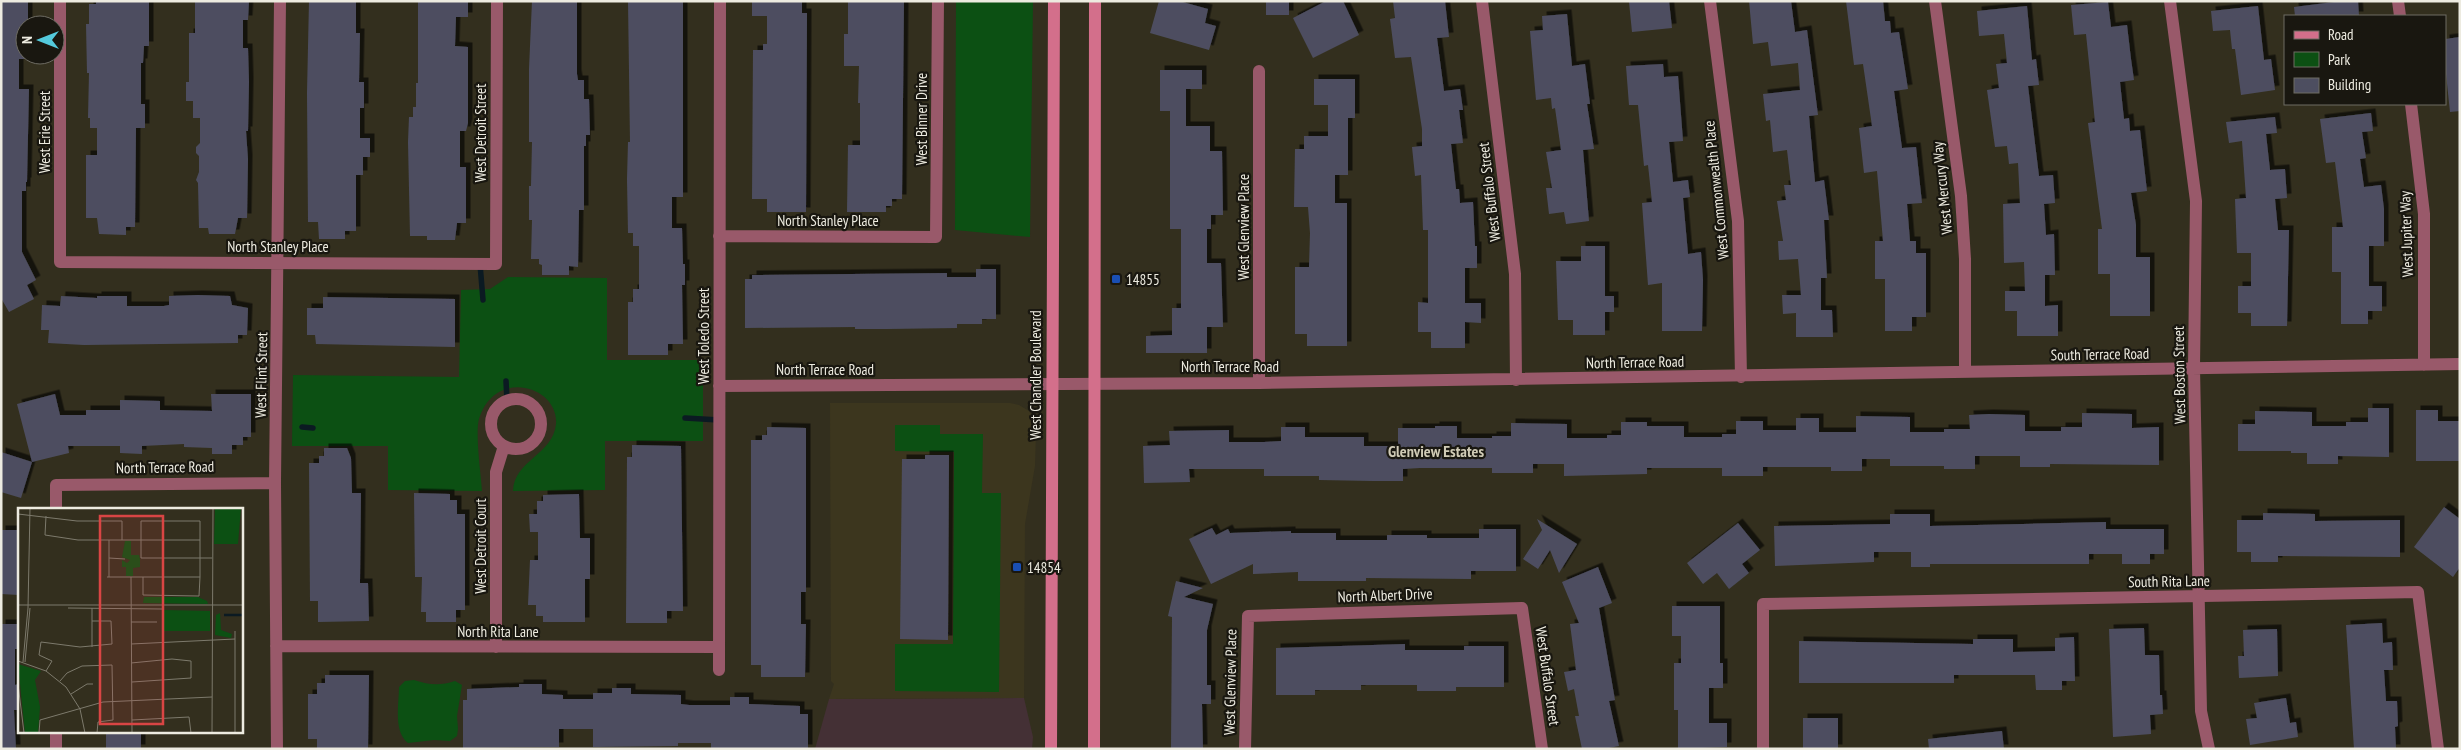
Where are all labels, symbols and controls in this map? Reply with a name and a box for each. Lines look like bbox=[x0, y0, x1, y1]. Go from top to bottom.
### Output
north arrow bbox=[15, 15, 65, 65]
legend bbox=[2284, 15, 2446, 105]
text: Road bbox=[2328, 25, 2354, 44]
text: N bbox=[18, 36, 36, 44]
text: Park bbox=[2328, 50, 2350, 69]
street label: West Binner Drive bbox=[912, 73, 931, 165]
text: Building bbox=[2328, 75, 2371, 94]
street label: West Detroit Street bbox=[471, 84, 490, 182]
street label: West Erie Street bbox=[35, 91, 54, 173]
street label: West Commonwealth Place bbox=[1699, 120, 1733, 260]
street label: West Mercury Way bbox=[1928, 140, 1956, 235]
street label: West Buffalo Street bbox=[1474, 141, 1504, 243]
street label: West Glenview Place bbox=[1234, 174, 1253, 280]
street label: West Jupiter Way bbox=[2395, 190, 2417, 278]
street label: North Stanley Place bbox=[777, 211, 879, 230]
street label: North Stanley Place bbox=[227, 237, 329, 256]
place label: 14855 bbox=[1126, 270, 1160, 289]
marker: 14855 bbox=[1110, 273, 1122, 285]
street label: West Toledo Street bbox=[694, 288, 713, 384]
street label: West Chandler Boulevard bbox=[1026, 310, 1045, 440]
street label: West Boston Street bbox=[2169, 326, 2189, 424]
street label: West Flint Street bbox=[251, 332, 271, 418]
street label: South Terrace Road bbox=[2051, 344, 2149, 364]
street label: North Terrace Road bbox=[1586, 352, 1684, 372]
street label: North Terrace Road bbox=[1181, 357, 1279, 376]
street label: North Terrace Road bbox=[776, 360, 874, 379]
district label: Glenview Estates bbox=[1388, 441, 1484, 461]
street label: North Terrace Road bbox=[116, 457, 214, 477]
street label: West Detroit Court bbox=[471, 498, 490, 594]
inset map bbox=[18, 508, 242, 732]
place label: 14854 bbox=[1027, 558, 1061, 577]
marker: 14854 bbox=[1011, 561, 1023, 573]
street label: South Rita Lane bbox=[2128, 571, 2210, 591]
street label: North Albert Drive bbox=[1337, 584, 1433, 606]
street label: North Rita Lane bbox=[457, 622, 539, 641]
street label: West Buffalo Street bbox=[1532, 625, 1564, 727]
street label: West Glenview Place bbox=[1220, 629, 1240, 735]

